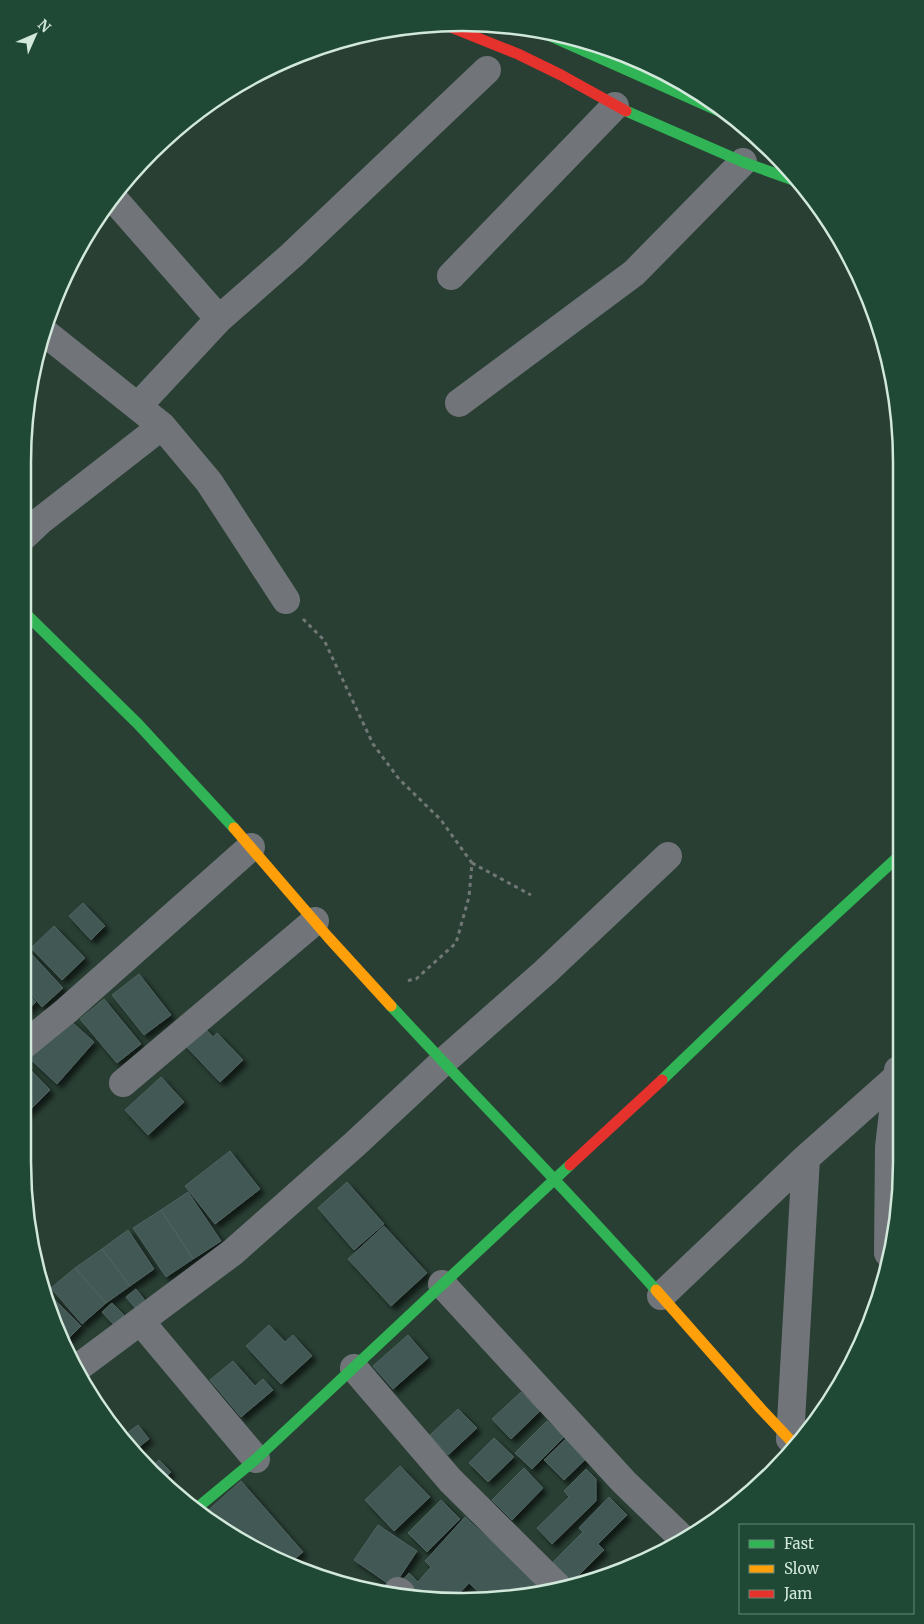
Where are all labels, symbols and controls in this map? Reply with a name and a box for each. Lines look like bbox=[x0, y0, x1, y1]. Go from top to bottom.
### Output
north arrow bbox=[10, 10, 60, 60]
text: N bbox=[34, 16, 54, 36]
legend bbox=[739, 1524, 914, 1614]
text: Fast bbox=[784, 1534, 814, 1553]
text: Slow bbox=[784, 1559, 819, 1578]
text: Jam bbox=[783, 1584, 812, 1603]

